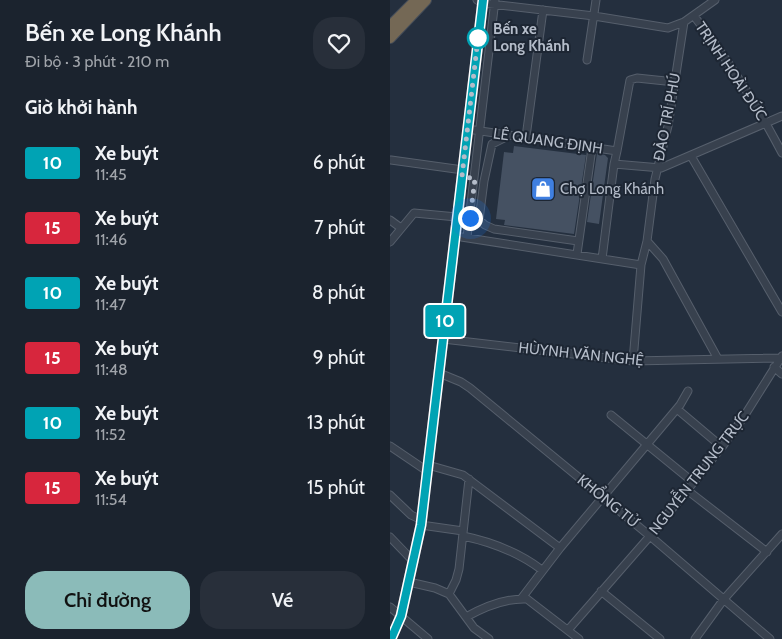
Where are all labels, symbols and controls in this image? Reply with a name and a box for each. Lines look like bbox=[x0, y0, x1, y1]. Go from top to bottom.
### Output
button: heart bbox=[313, 17, 365, 69]
text: Bến xe Long Khánh bbox=[25, 18, 222, 47]
street label: TRỊNH HOÀI ĐỨC bbox=[691, 18, 771, 124]
place label: Bến xe Long Khánh bbox=[493, 20, 570, 55]
marker: Bến xe Long Khánh bbox=[467, 27, 489, 49]
text: Đi bộ · 3 phút · 210 m bbox=[25, 52, 169, 71]
street label: ĐÀO TRÍ PHÚ bbox=[649, 71, 684, 163]
text: Giờ khởi hành bbox=[25, 96, 137, 119]
street label: LÊ QUANG ĐỊNH bbox=[492, 123, 604, 158]
text: Xe buýt bbox=[95, 142, 158, 165]
text: 6 phút bbox=[313, 151, 365, 174]
text: 10 bbox=[43, 152, 62, 174]
text: 11:45 bbox=[95, 165, 127, 184]
shop icon: Chợ Long Khánh bbox=[530, 176, 556, 202]
place label: Chợ Long Khánh bbox=[560, 180, 664, 198]
your location bbox=[458, 206, 483, 231]
text: Xe buýt bbox=[95, 207, 158, 230]
text: 7 phút bbox=[314, 216, 365, 239]
text: 15 bbox=[44, 217, 61, 239]
text: 11:46 bbox=[95, 230, 127, 249]
text: Xe buýt bbox=[95, 272, 158, 295]
text: 8 phút bbox=[312, 281, 365, 304]
text: 10 bbox=[43, 282, 62, 304]
text: 11:47 bbox=[95, 295, 126, 314]
line badge: 10 bbox=[422, 305, 468, 337]
text: 10 bbox=[435, 310, 455, 332]
text: Xe buýt bbox=[95, 337, 158, 360]
street label: HÙYNH VĂN NGHỆ bbox=[518, 337, 645, 370]
text: 9 phút bbox=[313, 346, 365, 369]
text: 15 bbox=[44, 347, 61, 369]
text: 11:48 bbox=[95, 360, 128, 379]
text: Xe buýt bbox=[95, 402, 158, 425]
street label: NGUYỄN TRUNG TRỰC bbox=[643, 406, 753, 538]
text: 13 phút bbox=[307, 411, 365, 434]
text: 10 bbox=[43, 412, 62, 434]
text: 11:52 bbox=[95, 425, 126, 444]
text: Xe buýt bbox=[95, 467, 158, 490]
street label: KHỔNG TỬ bbox=[574, 469, 645, 532]
text: 15 phút bbox=[307, 476, 365, 499]
text: 15 bbox=[44, 477, 61, 499]
text: 11:54 bbox=[95, 490, 127, 509]
button: Chỉ đường bbox=[25, 571, 190, 629]
button: Vé bbox=[200, 571, 365, 629]

